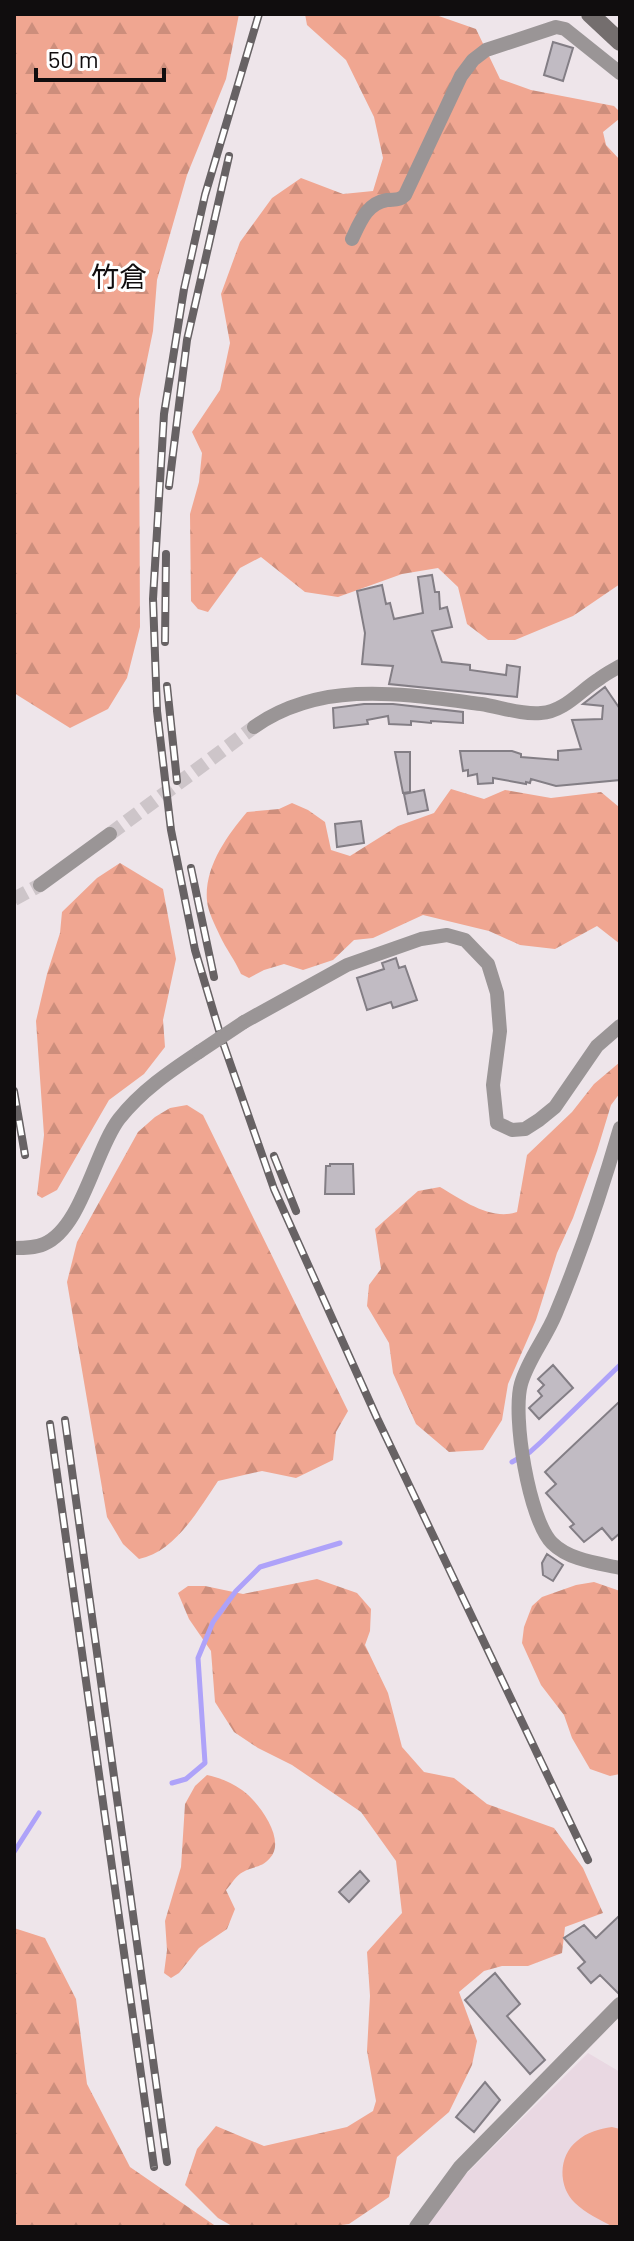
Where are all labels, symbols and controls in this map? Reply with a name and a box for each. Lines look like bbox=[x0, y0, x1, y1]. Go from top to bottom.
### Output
scale bar bbox=[36, 32, 164, 82]
text: 50 m bbox=[48, 44, 99, 73]
district label: 竹倉 bbox=[91, 259, 147, 293]

